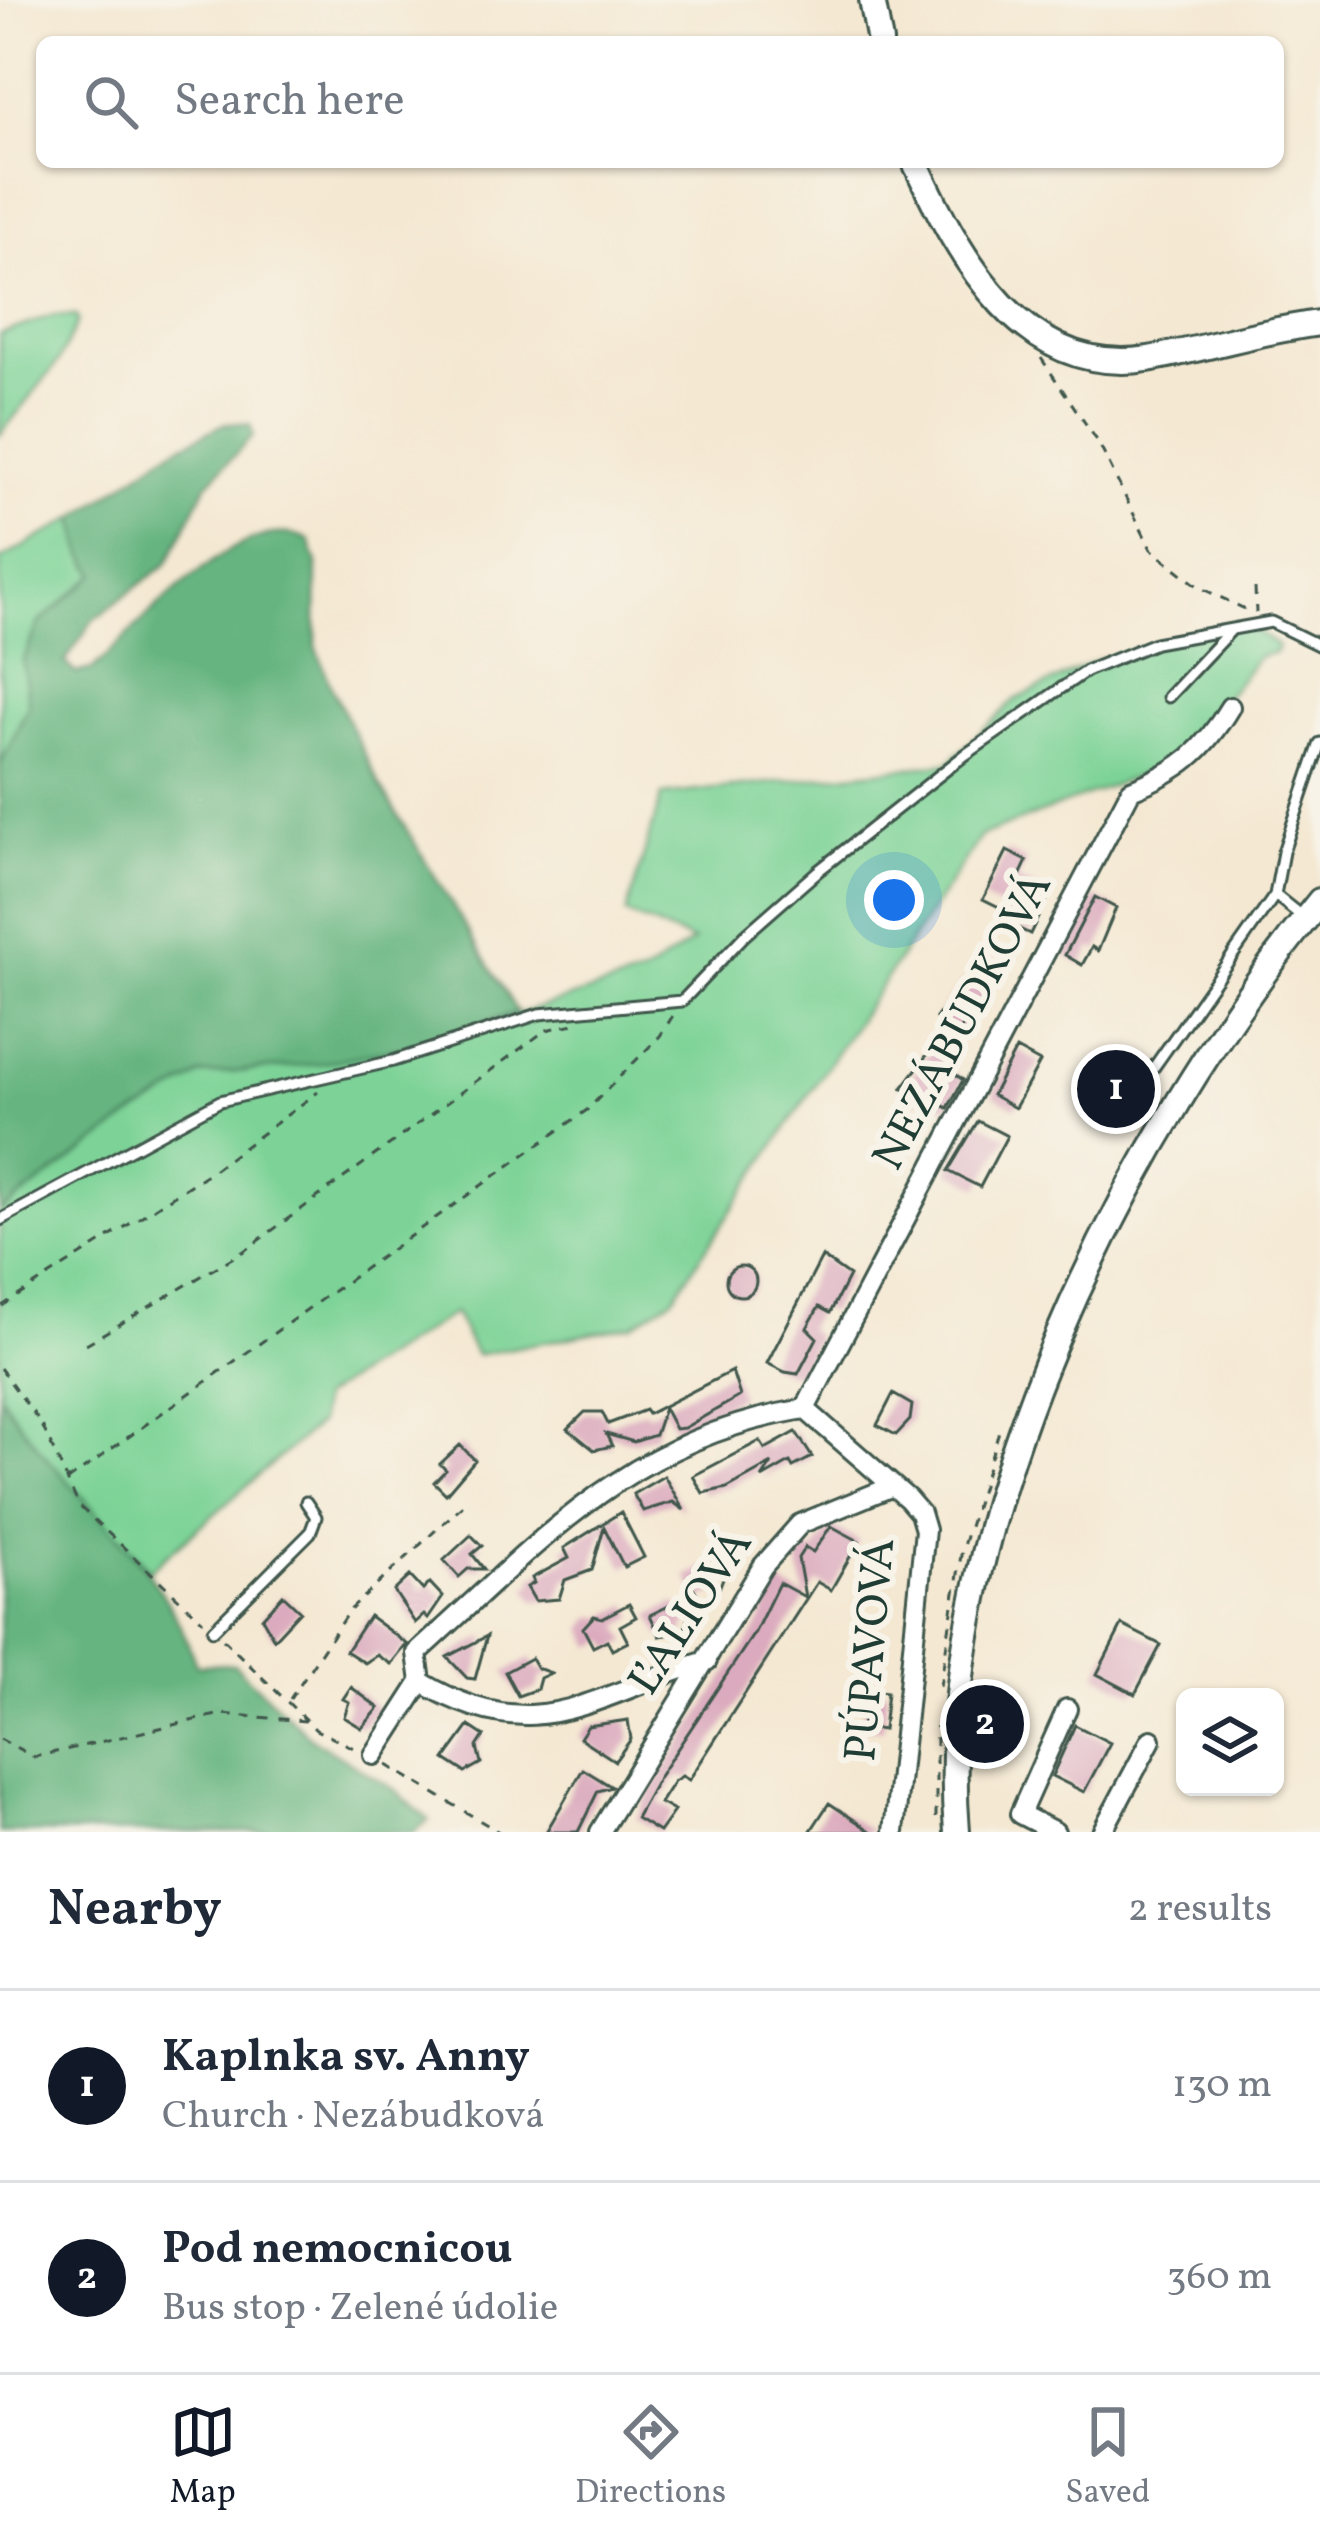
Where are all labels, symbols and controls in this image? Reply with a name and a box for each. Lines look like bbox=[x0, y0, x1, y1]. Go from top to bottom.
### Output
search box bbox=[36, 36, 1284, 168]
icon: search bbox=[78, 69, 144, 135]
text: Search here bbox=[174, 71, 405, 134]
street label: NEZÁBUDKOVÁ bbox=[859, 862, 1069, 1182]
your location bbox=[864, 870, 924, 930]
pin: 1 bbox=[1077, 1044, 1155, 1134]
street label: ĽALIOVÁ bbox=[615, 1518, 769, 1708]
street label: PÚPAVOVÁ bbox=[831, 1536, 913, 1764]
pin: 2 bbox=[946, 1679, 1024, 1769]
map controls bbox=[1176, 1688, 1284, 1796]
button: layers bbox=[1176, 1688, 1284, 1796]
text: Nearby bbox=[48, 1875, 222, 1946]
text: 2 results bbox=[1128, 1883, 1272, 1937]
text: Kaplnka sv. Anny bbox=[162, 2027, 530, 2090]
text: 1 bbox=[79, 2059, 95, 2113]
text: 130 m bbox=[1172, 2059, 1272, 2113]
text: Church · Nezábudková bbox=[162, 2090, 545, 2144]
text: Pod nemocnicou bbox=[162, 2219, 512, 2282]
text: 2 bbox=[77, 2251, 97, 2305]
text: 360 m bbox=[1167, 2251, 1272, 2305]
text: Bus stop · Zelené údolie bbox=[162, 2282, 558, 2336]
tab: Map bbox=[170, 2399, 236, 2517]
tab: Directions bbox=[575, 2399, 726, 2517]
tab: Saved bbox=[1065, 2399, 1150, 2517]

